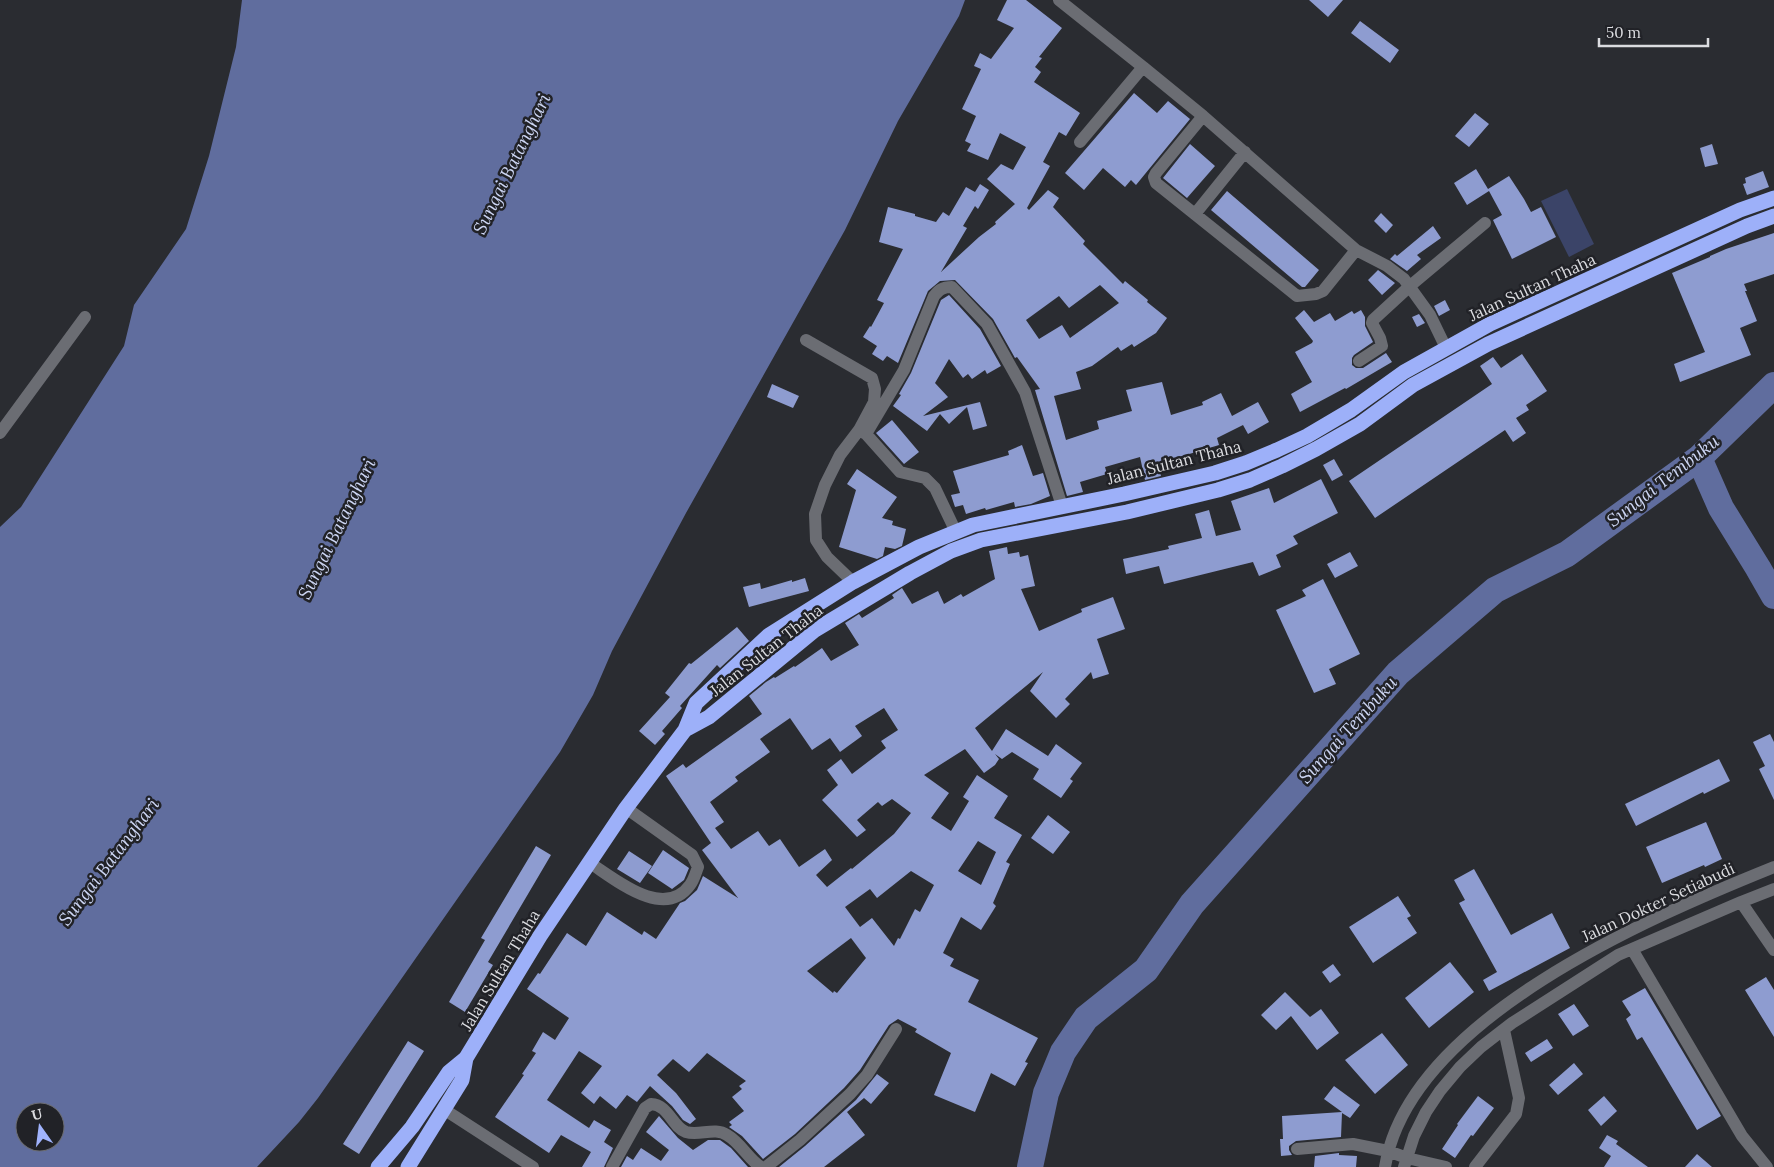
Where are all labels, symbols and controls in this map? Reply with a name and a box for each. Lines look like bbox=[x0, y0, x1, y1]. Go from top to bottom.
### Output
scale bar bbox=[1599, 15, 1708, 47]
text: 50 m bbox=[1606, 23, 1641, 42]
water label: Sungai Batanghari bbox=[468, 90, 556, 238]
street label: Jalan Sultan Thaha bbox=[1464, 249, 1599, 326]
water label: Sungai Tembuku bbox=[1602, 429, 1724, 532]
street label: Jalan Sultan Thaha bbox=[1104, 436, 1243, 489]
water label: Sungai Batanghari bbox=[293, 455, 381, 603]
street label: Jalan Sultan Thaha bbox=[705, 600, 826, 701]
water label: Sungai Tembuku bbox=[1293, 671, 1402, 788]
water label: Sungai Batanghari bbox=[53, 793, 164, 930]
street label: Jalan Dokter Setiabudi bbox=[1578, 858, 1737, 947]
street label: Jalan Sultan Thaha bbox=[455, 906, 544, 1035]
north arrow bbox=[15, 1102, 65, 1152]
text: U bbox=[30, 1104, 45, 1124]

